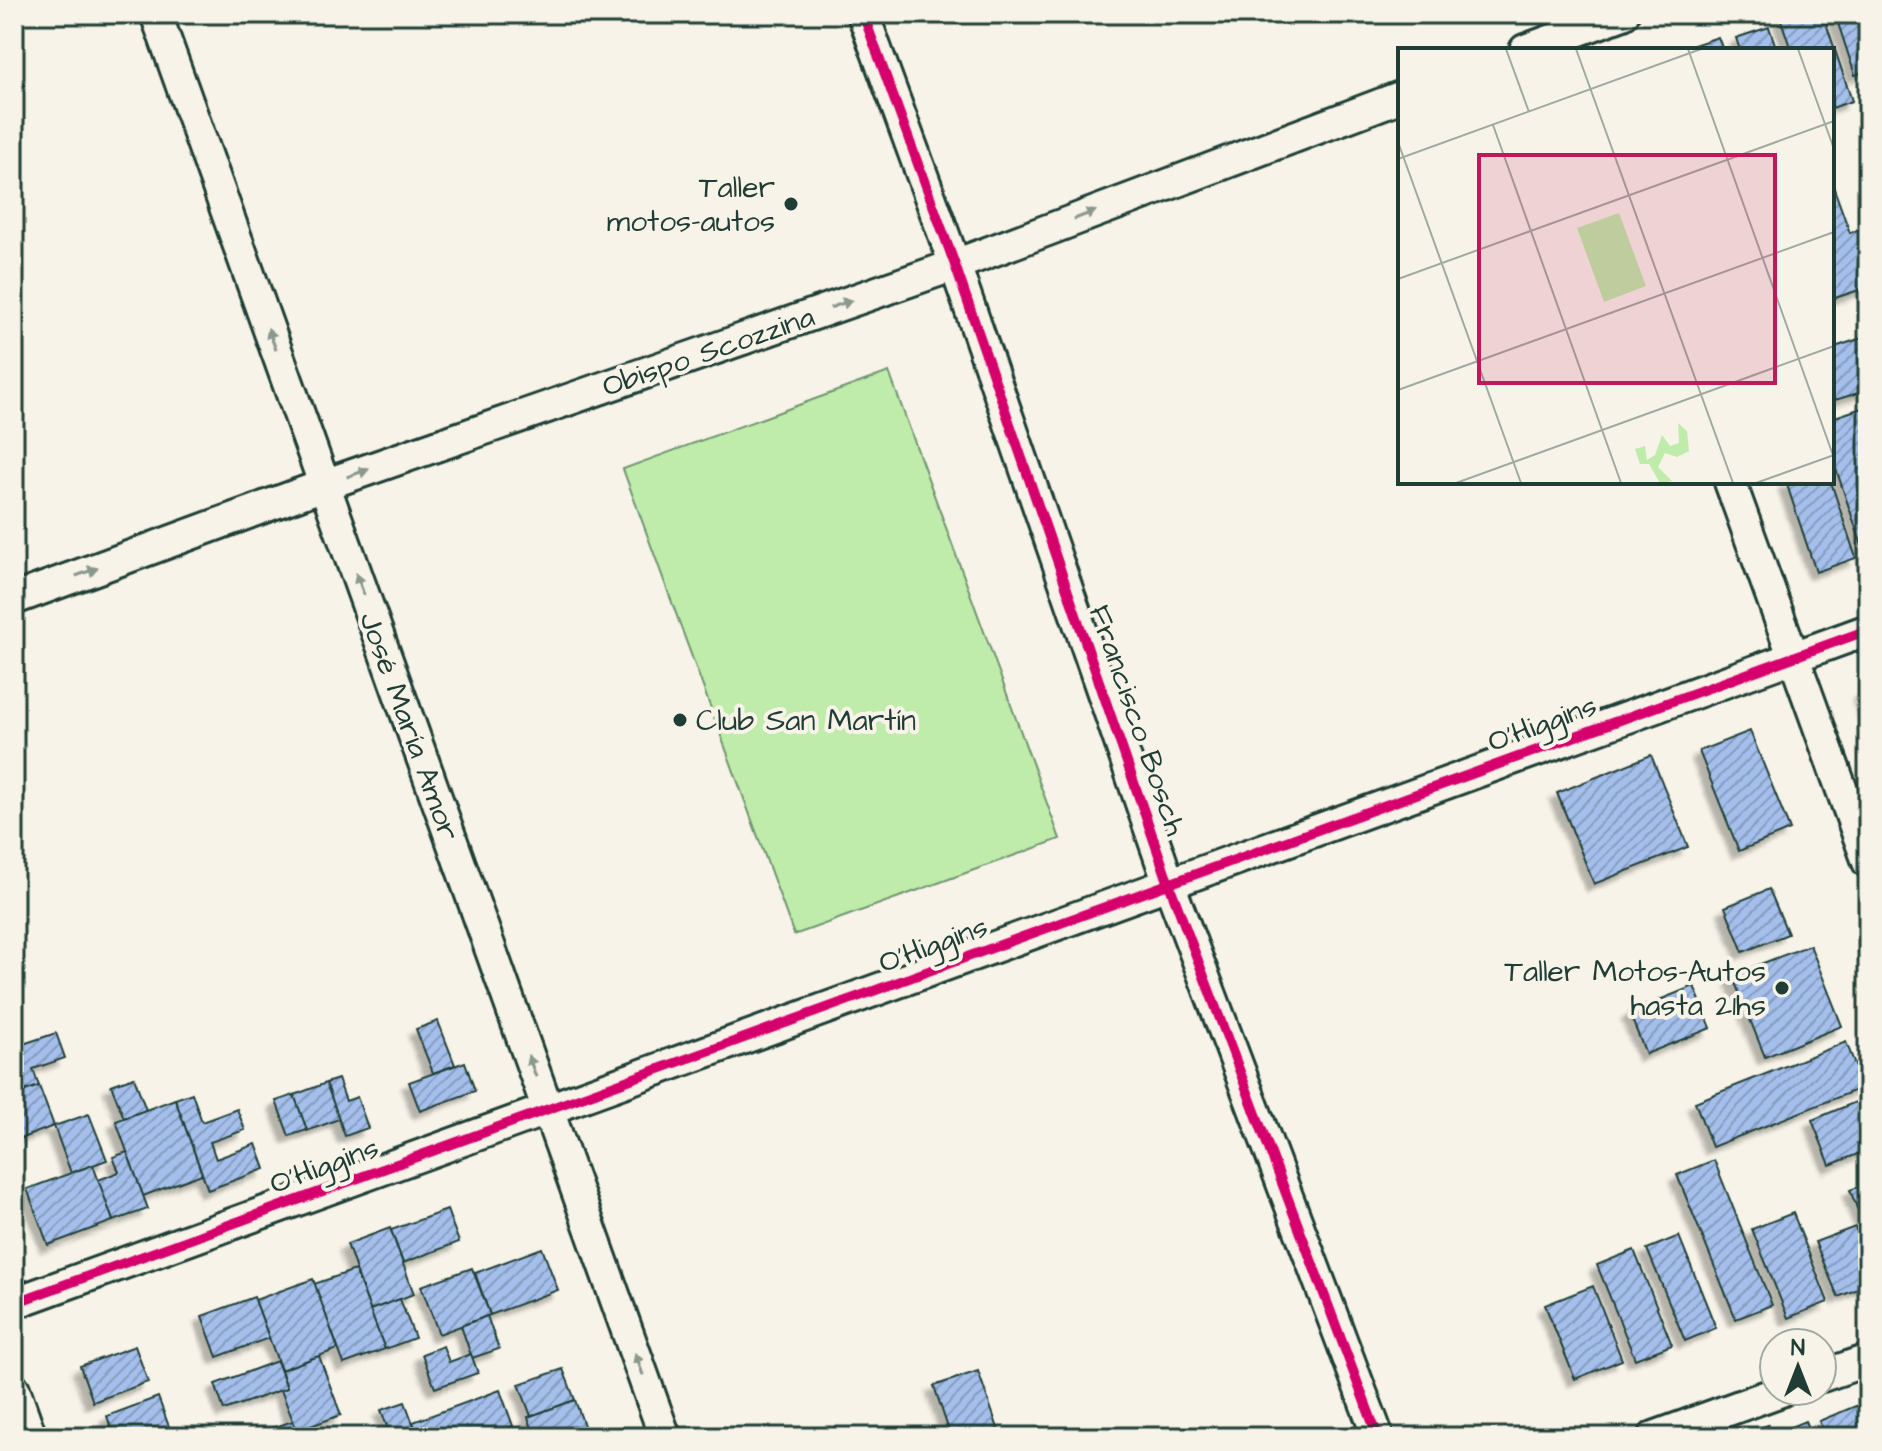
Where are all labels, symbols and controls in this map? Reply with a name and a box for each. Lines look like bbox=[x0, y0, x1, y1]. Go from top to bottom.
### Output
inset map bbox=[1398, 48, 1834, 484]
place label: Taller motos-autos bbox=[607, 167, 775, 243]
marker: Taller motos-autos bbox=[782, 195, 800, 213]
one-way arrow bbox=[1074, 208, 1098, 221]
street label: Obispo Scozzina bbox=[597, 296, 820, 408]
one-way arrow bbox=[829, 298, 853, 310]
one-way arrow bbox=[266, 327, 278, 351]
one-way arrow bbox=[346, 467, 370, 479]
one-way arrow bbox=[75, 565, 99, 578]
one-way arrow bbox=[353, 572, 365, 596]
street label: Francisco Bosch bbox=[1078, 599, 1196, 841]
street label: José María Amor bbox=[348, 606, 470, 847]
street label: O'Higgins bbox=[1482, 685, 1603, 764]
place label: Club San Martín bbox=[696, 700, 916, 742]
marker: Club San Martín bbox=[671, 711, 689, 729]
street label: O'Higgins bbox=[873, 906, 994, 985]
place label: Taller Motos-Autos hasta 21hs bbox=[1504, 951, 1766, 1027]
marker: Taller Motos-Autos hasta 21hs bbox=[1773, 979, 1791, 997]
one-way arrow bbox=[526, 1054, 538, 1078]
street label: O'Higgins bbox=[264, 1127, 385, 1206]
north arrow bbox=[1758, 1327, 1838, 1407]
text: N bbox=[1791, 1333, 1805, 1364]
one-way arrow bbox=[632, 1351, 645, 1375]

